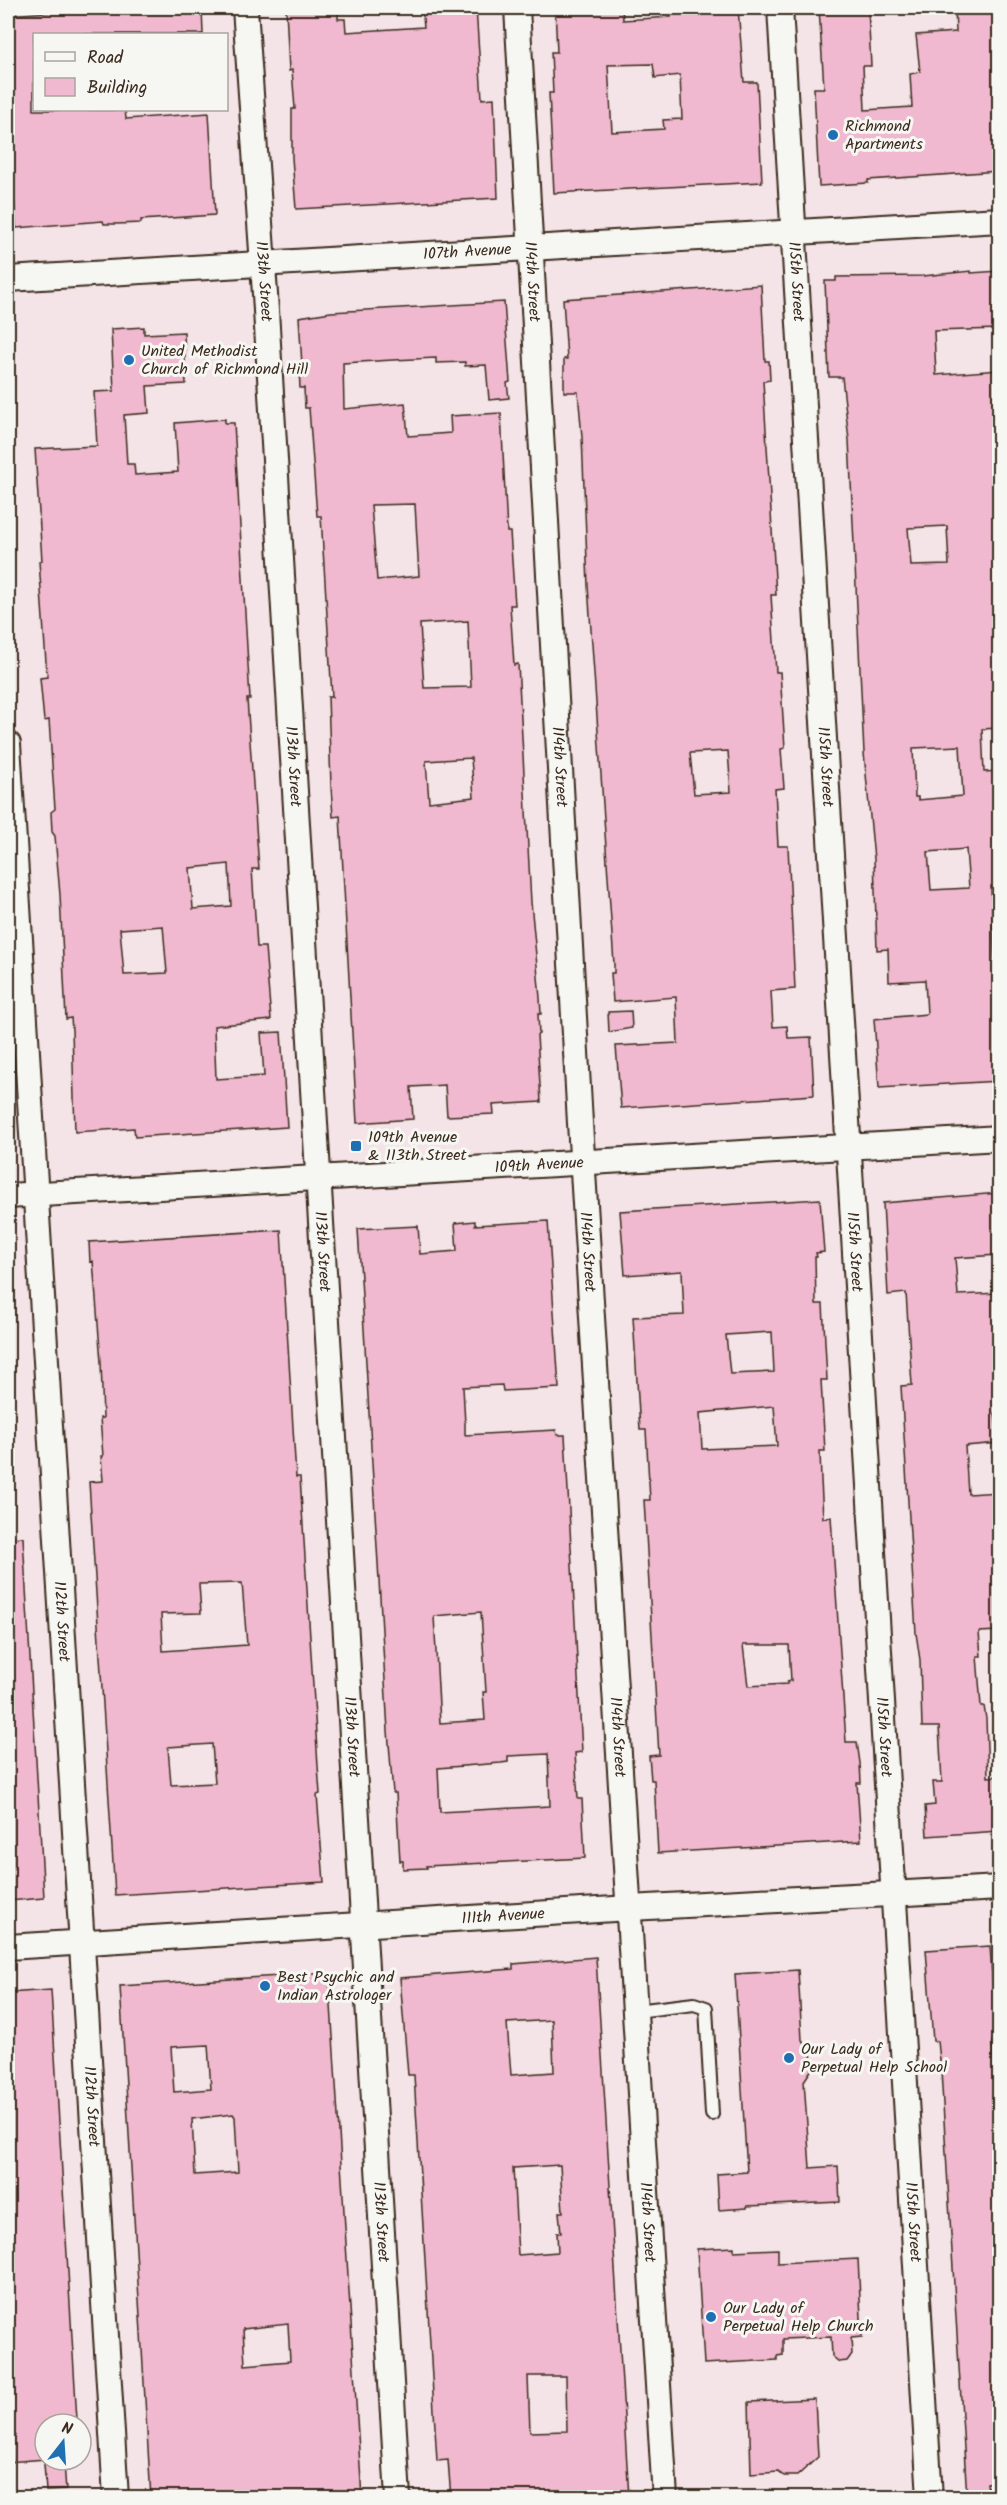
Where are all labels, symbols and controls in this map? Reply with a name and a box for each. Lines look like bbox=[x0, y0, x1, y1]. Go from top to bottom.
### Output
legend bbox=[33, 33, 228, 111]
text: Road bbox=[87, 44, 124, 73]
text: Building bbox=[87, 74, 147, 103]
place label: Richmond Apartments bbox=[845, 114, 923, 157]
marker: Richmond Apartments bbox=[826, 128, 840, 142]
street label: 107th Avenue bbox=[422, 237, 512, 267]
street label: 113th Street bbox=[249, 240, 279, 323]
street label: 114th Street bbox=[518, 241, 547, 323]
street label: 115th Street bbox=[782, 241, 811, 323]
place label: United Methodist Church of Richmond Hill bbox=[141, 339, 308, 382]
marker: United Methodist Church of Richmond Hill bbox=[122, 353, 136, 367]
street label: 113th Street bbox=[279, 725, 308, 808]
street label: 114th Street bbox=[545, 726, 575, 809]
street label: 115th Street bbox=[811, 726, 841, 808]
place label: 109th Avenue & 113th Street bbox=[368, 1125, 467, 1168]
marker: 109th Avenue & 113th Street bbox=[349, 1139, 363, 1153]
street label: 109th Avenue bbox=[494, 1150, 584, 1180]
street label: 113th Street bbox=[308, 1210, 338, 1294]
street label: 114th Street bbox=[573, 1211, 603, 1294]
street label: 115th Street bbox=[840, 1211, 870, 1293]
street label: 112th Street bbox=[47, 1580, 77, 1663]
street label: 113th Street bbox=[337, 1695, 367, 1779]
street label: 114th Street bbox=[603, 1696, 633, 1779]
street label: 115th Street bbox=[869, 1696, 899, 1779]
street label: 111th Avenue bbox=[461, 1901, 545, 1931]
place label: Best Psychic and Indian Astrologer bbox=[277, 1965, 395, 2008]
marker: Best Psychic and Indian Astrologer bbox=[258, 1979, 272, 1993]
place label: Our Lady of Perpetual Help School bbox=[801, 2037, 947, 2080]
marker: Our Lady of Perpetual Help School bbox=[782, 2051, 796, 2065]
street label: 112th Street bbox=[77, 2065, 107, 2148]
street label: 113th Street bbox=[366, 2181, 396, 2264]
street label: 114th Street bbox=[633, 2181, 663, 2264]
street label: 115th Street bbox=[898, 2181, 928, 2264]
place label: Our Lady of Perpetual Help Church bbox=[723, 2296, 874, 2339]
marker: Our Lady of Perpetual Help Church bbox=[704, 2310, 718, 2324]
north arrow bbox=[33, 2412, 93, 2472]
text: N bbox=[58, 2416, 75, 2443]

